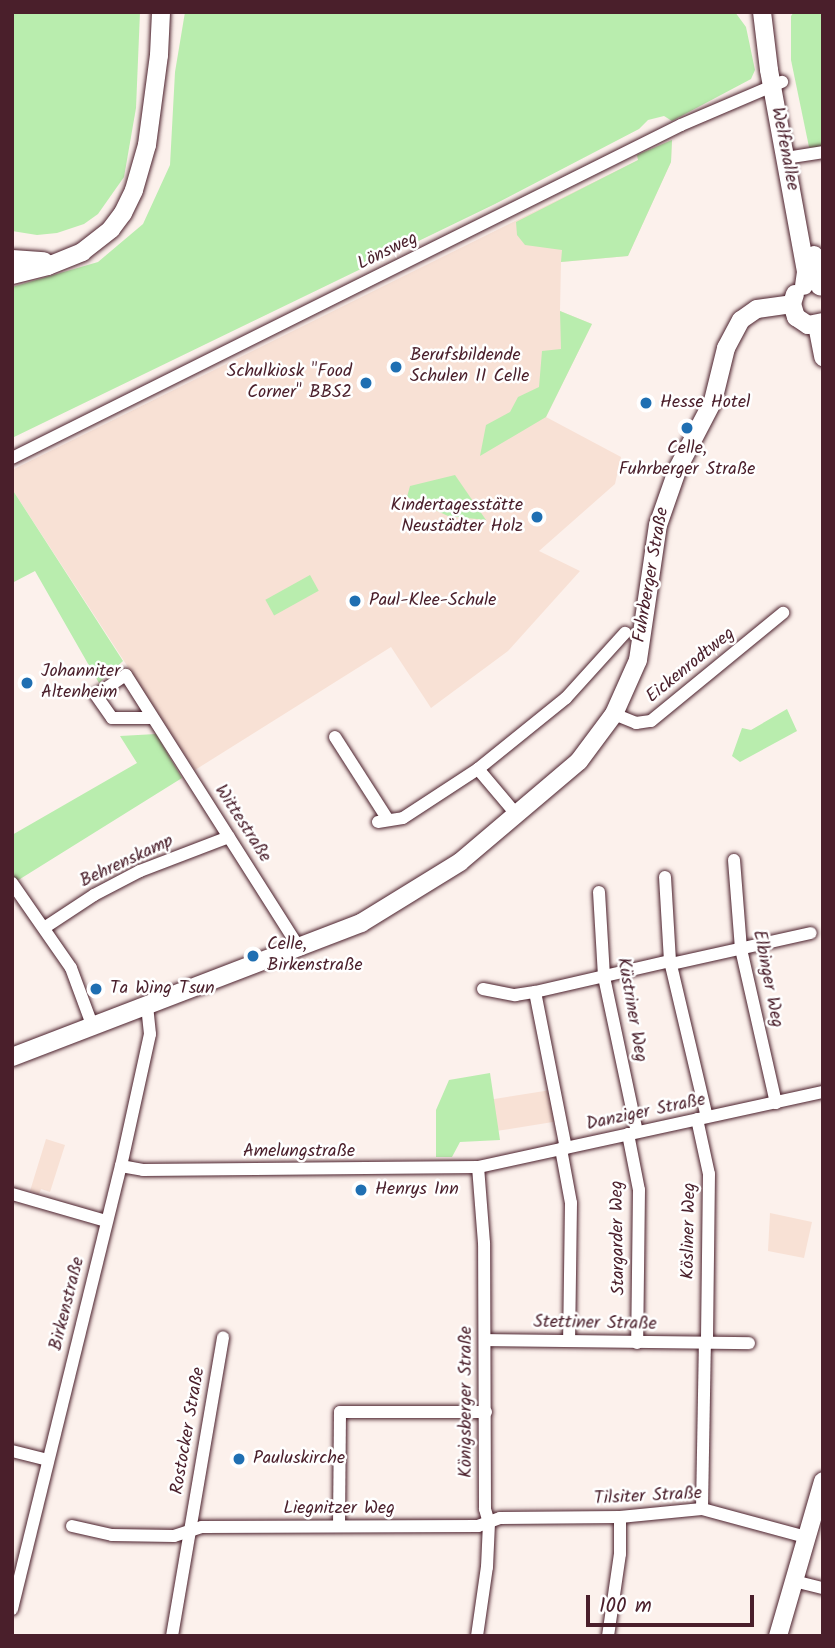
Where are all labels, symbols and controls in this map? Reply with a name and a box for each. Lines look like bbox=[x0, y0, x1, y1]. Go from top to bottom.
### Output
street label: Welfenallee bbox=[765, 105, 803, 193]
street label: Lönsweg bbox=[355, 228, 421, 276]
place label: Berufsbildende Schulen II Celle bbox=[410, 346, 529, 388]
marker: Berufsbildende Schulen II Celle bbox=[388, 359, 404, 375]
place label: Schulkiosk "Food Corner" BBS2 bbox=[227, 362, 352, 404]
marker: Schulkiosk "Food Corner" BBS2 bbox=[358, 375, 374, 391]
place label: Hesse Hotel bbox=[660, 392, 751, 414]
marker: Hesse Hotel bbox=[638, 395, 654, 411]
marker: Celle, Fuhrberger Straße bbox=[679, 420, 695, 436]
place label: Celle, Fuhrberger Straße bbox=[619, 439, 755, 482]
place label: Kindertagesstätte Neustädter Holz bbox=[391, 496, 523, 538]
street label: Fuhrberger Straße bbox=[630, 506, 674, 644]
marker: Kindertagesstätte Neustädter Holz bbox=[529, 509, 545, 525]
place label: Paul-Klee-Schule bbox=[369, 590, 496, 612]
marker: Paul-Klee-Schule bbox=[347, 593, 363, 609]
street label: Eickenrodtweg bbox=[642, 624, 740, 708]
place label: Johanniter Altenheim bbox=[41, 662, 120, 704]
marker: Johanniter Altenheim bbox=[19, 675, 35, 691]
street label: Wittestraße bbox=[209, 781, 275, 867]
street label: Behrenskamp bbox=[77, 831, 177, 893]
street label: Elbinger Weg bbox=[747, 928, 787, 1030]
place label: Celle, Birkenstraße bbox=[267, 935, 363, 978]
marker: Celle, Birkenstraße bbox=[245, 948, 261, 964]
street label: Küstriner Weg bbox=[611, 956, 651, 1064]
place label: Ta Wing Tsun bbox=[110, 978, 215, 1000]
marker: Ta Wing Tsun bbox=[88, 981, 104, 997]
street label: Danziger Straße bbox=[584, 1090, 708, 1136]
street label: Amelungstraße bbox=[243, 1141, 355, 1163]
place label: Henrys Inn bbox=[375, 1179, 459, 1201]
street label: Stargarder Weg bbox=[607, 1180, 631, 1296]
marker: Henrys Inn bbox=[353, 1182, 369, 1198]
street label: Kösliner Weg bbox=[678, 1182, 702, 1280]
street label: Birkenstraße bbox=[46, 1255, 90, 1353]
street label: Stettiner Straße bbox=[533, 1312, 657, 1336]
street label: Königsberger Straße bbox=[456, 1326, 478, 1478]
street label: Rostocker Straße bbox=[167, 1366, 211, 1496]
place label: Pauluskirche bbox=[253, 1448, 345, 1470]
marker: Pauluskirche bbox=[231, 1451, 247, 1467]
street label: Tilsiter Straße bbox=[593, 1483, 703, 1511]
street label: Liegnitzer Weg bbox=[283, 1498, 395, 1520]
scale bar bbox=[590, 1582, 758, 1626]
text: 100 m bbox=[599, 1590, 652, 1623]

